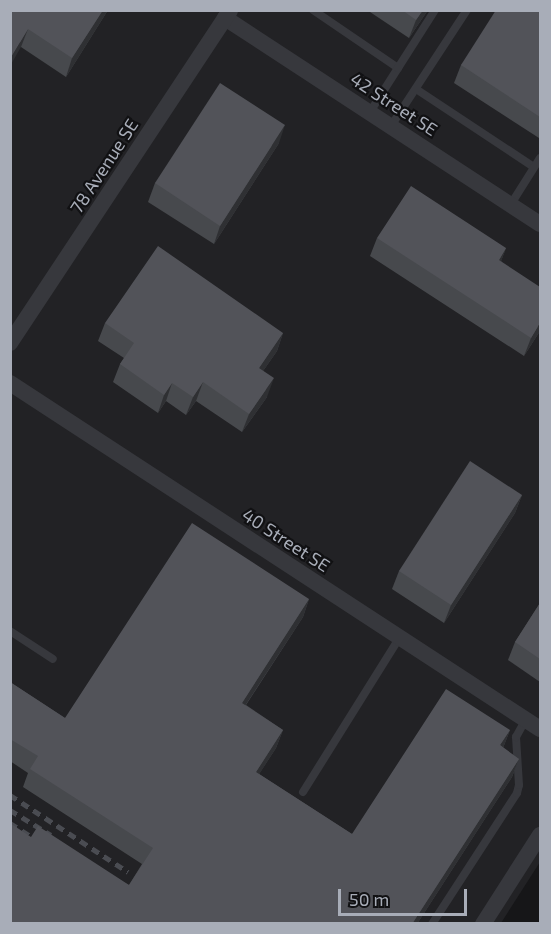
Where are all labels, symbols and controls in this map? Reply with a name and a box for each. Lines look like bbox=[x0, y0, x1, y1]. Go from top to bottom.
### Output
street label: 42 Street SE bbox=[346, 68, 442, 140]
street label: 78 Avenue SE bbox=[65, 115, 143, 217]
street label: 40 Street SE bbox=[238, 504, 334, 576]
scale bar bbox=[341, 877, 470, 915]
text: 50 m bbox=[349, 888, 389, 910]

